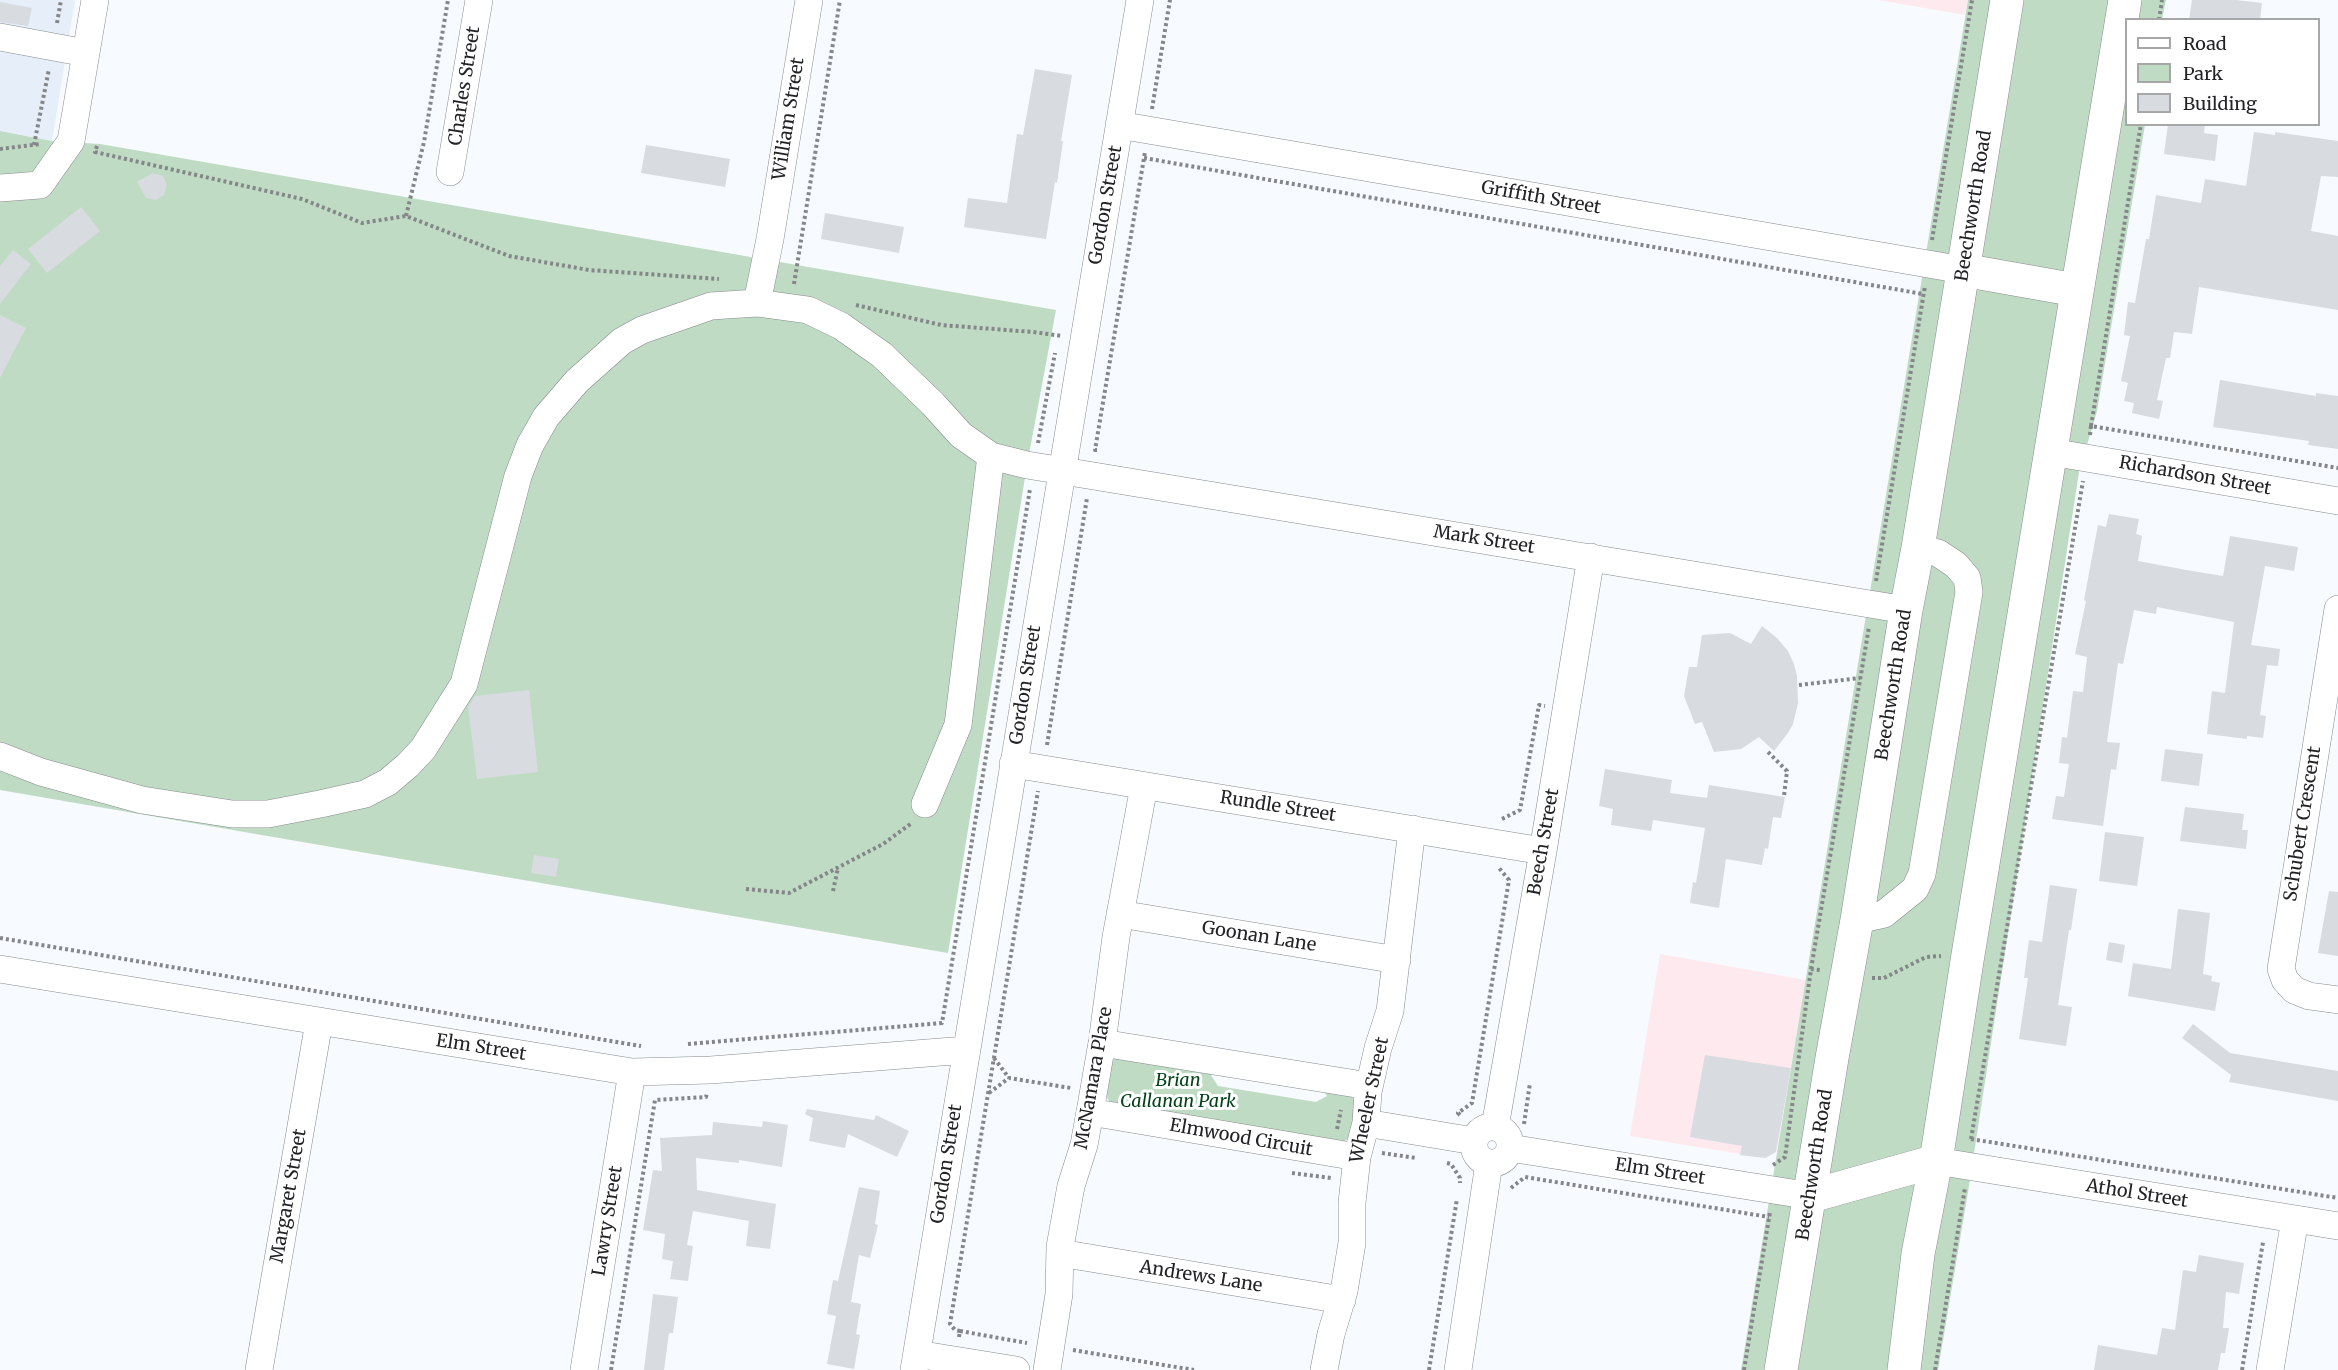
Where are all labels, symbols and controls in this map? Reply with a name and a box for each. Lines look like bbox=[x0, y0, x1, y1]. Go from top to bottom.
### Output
legend bbox=[2125, 18, 2320, 126]
street label: Charles Street bbox=[445, 25, 485, 147]
text: Road bbox=[2183, 32, 2227, 55]
street label: William Street bbox=[769, 56, 809, 182]
text: Park bbox=[2183, 62, 2223, 85]
text: Building bbox=[2183, 92, 2257, 115]
street label: Beechworth Road bbox=[1951, 129, 1997, 283]
street label: Gordon Street bbox=[1085, 144, 1127, 266]
street label: Griffith Street bbox=[1480, 177, 1602, 219]
street label: Richardson Street bbox=[2117, 452, 2273, 500]
street label: Mark Street bbox=[1432, 521, 1536, 559]
street label: Beechworth Road bbox=[1871, 608, 1917, 762]
street label: Gordon Street bbox=[1006, 624, 1046, 746]
street label: Schubert Crescent bbox=[2280, 745, 2326, 903]
street label: Rundle Street bbox=[1218, 787, 1338, 827]
street label: Beech Street bbox=[1524, 787, 1564, 897]
street label: Goonan Lane bbox=[1200, 917, 1318, 957]
street label: McNamara Place bbox=[1071, 1005, 1117, 1151]
street label: Elm Street bbox=[434, 1030, 528, 1066]
street label: Wheeler Street bbox=[1346, 1035, 1394, 1165]
park label: Brian Callanan Park bbox=[1120, 1070, 1236, 1112]
street label: Beechworth Road bbox=[1792, 1088, 1838, 1242]
street label: Gordon Street bbox=[927, 1103, 967, 1225]
street label: Elmwood Circuit bbox=[1168, 1115, 1314, 1161]
street label: Margaret Street bbox=[267, 1127, 311, 1265]
street label: Elm Street bbox=[1613, 1154, 1707, 1190]
street label: Lawry Street bbox=[589, 1164, 627, 1278]
street label: Athol Street bbox=[2085, 1175, 2189, 1213]
street label: Andrews Lane bbox=[1138, 1257, 1264, 1297]

